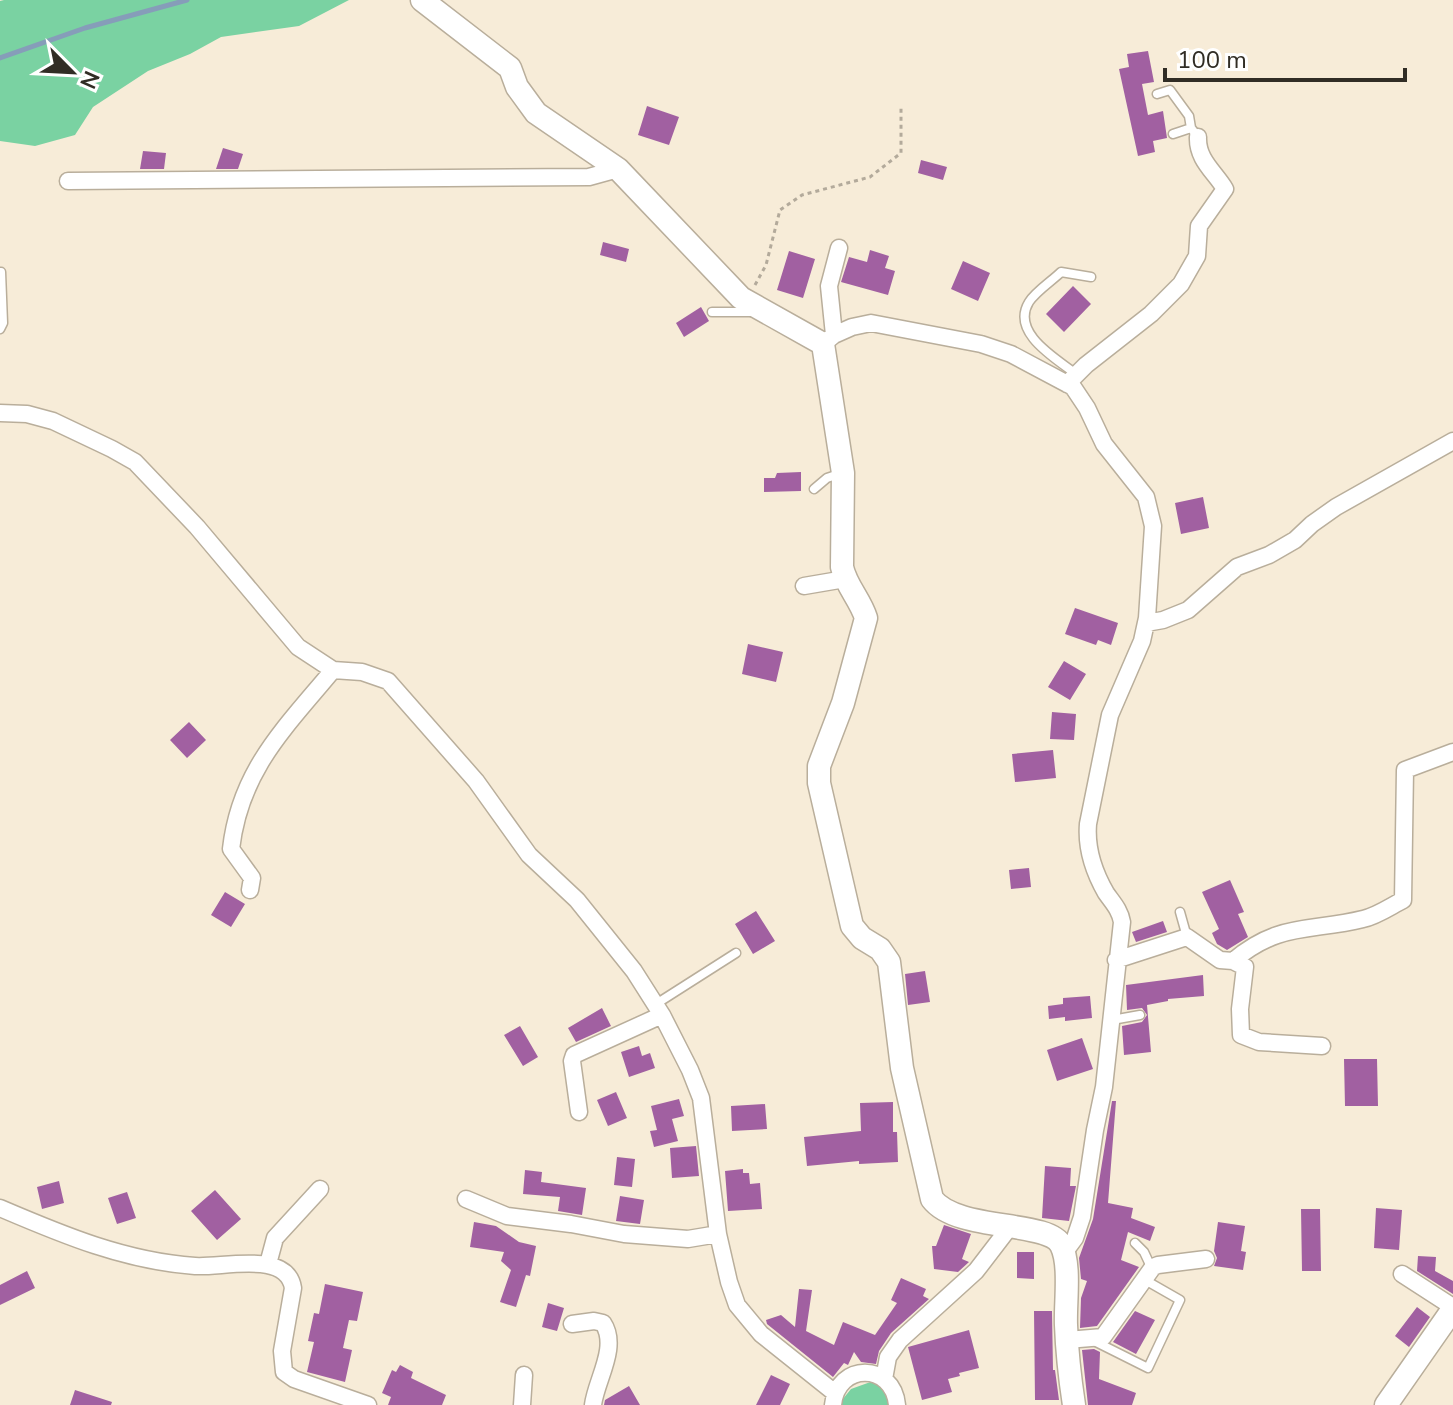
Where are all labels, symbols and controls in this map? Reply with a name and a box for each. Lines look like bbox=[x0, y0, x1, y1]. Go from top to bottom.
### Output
north arrow bbox=[32, 32, 112, 112]
scale bar bbox=[1165, 32, 1405, 82]
text: 100 m bbox=[1177, 44, 1247, 76]
text: N bbox=[72, 66, 106, 93]

